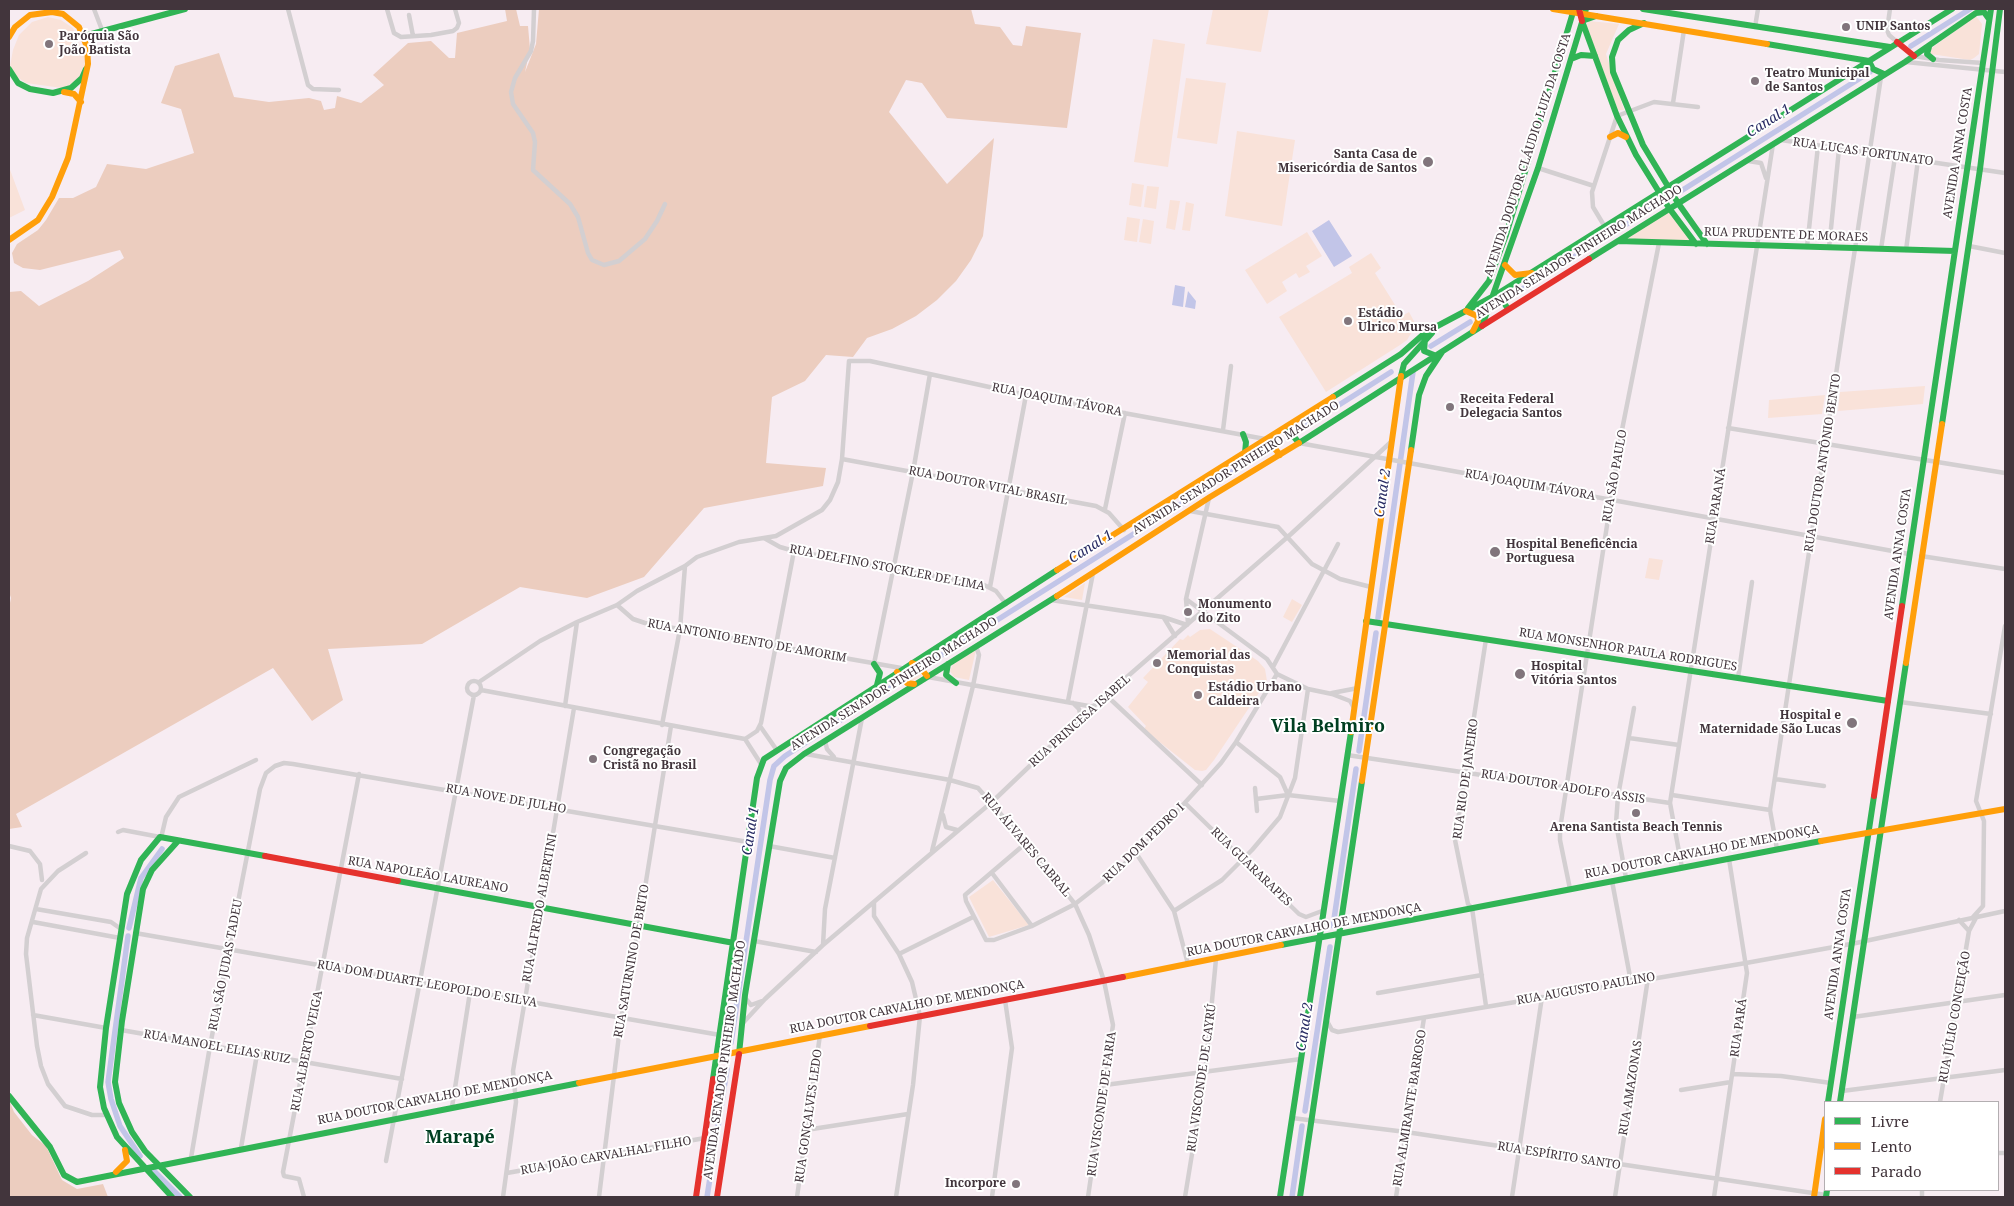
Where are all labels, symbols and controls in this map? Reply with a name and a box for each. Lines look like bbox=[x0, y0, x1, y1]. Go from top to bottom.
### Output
place label: UNIP Santos bbox=[1856, 20, 1930, 34]
marker: UNIP Santos bbox=[1840, 21, 1852, 33]
place label: Paróquia São João Batista bbox=[59, 30, 139, 58]
street label: AVENIDA DOUTOR CLÁUDIO LUIZ DA COSTA bbox=[1482, 31, 1574, 279]
marker: Paróquia São João Batista bbox=[43, 38, 55, 50]
place label: Teatro Municipal de Santos bbox=[1765, 67, 1869, 95]
marker: Teatro Municipal de Santos bbox=[1749, 75, 1761, 87]
street label: AVENIDA ANNA COSTA bbox=[1941, 86, 1975, 220]
water label: Canal 1 bbox=[1744, 101, 1794, 141]
street label: RUA LUCAS FORTUNATO bbox=[1792, 135, 1934, 169]
place label: Santa Casa de Misericórdia de Santos bbox=[1278, 148, 1417, 176]
marker: Santa Casa de Misericórdia de Santos bbox=[1421, 155, 1435, 169]
street label: AVENIDA SENADOR PINHEIRO MACHADO bbox=[1473, 182, 1685, 322]
street label: RUA PRUDENTE DE MORAES bbox=[1704, 225, 1868, 245]
place label: Estádio Ulrico Mursa bbox=[1358, 307, 1437, 335]
marker: Estádio Ulrico Mursa bbox=[1342, 315, 1354, 327]
street label: RUA DOUTOR ANTÔNIO BENTO bbox=[1802, 373, 1844, 553]
street label: RUA JOAQUIM TÁVORA bbox=[991, 380, 1123, 420]
place label: Receita Federal Delegacia Santos bbox=[1460, 393, 1562, 421]
street label: AVENIDA SENADOR PINHEIRO MACHADO bbox=[1130, 398, 1342, 538]
marker: Receita Federal Delegacia Santos bbox=[1444, 401, 1456, 413]
street label: RUA SÃO PAULO bbox=[1600, 428, 1630, 524]
street label: RUA DOUTOR VITAL BRASIL bbox=[907, 464, 1069, 508]
street label: RUA JOAQUIM TÁVORA bbox=[1464, 466, 1596, 504]
street label: RUA PARANÁ bbox=[1703, 467, 1729, 545]
water label: Canal 2 bbox=[1371, 468, 1395, 518]
street label: AVENIDA ANNA COSTA bbox=[1882, 487, 1914, 621]
water label: Canal 1 bbox=[1066, 527, 1116, 567]
place label: Hospital Beneficência Portuguesa bbox=[1506, 538, 1638, 566]
street label: RUA DELFINO STOCKLER DE LIMA bbox=[788, 542, 986, 594]
marker: Hospital Beneficência Portuguesa bbox=[1488, 545, 1502, 559]
place label: Monumento do Zito bbox=[1198, 598, 1272, 626]
marker: Monumento do Zito bbox=[1182, 606, 1194, 618]
street label: AVENIDA SENADOR PINHEIRO MACHADO bbox=[788, 614, 1000, 754]
street label: RUA ANTONIO BENTO DE AMORIM bbox=[646, 616, 848, 666]
street label: RUA MONSENHOR PAULA RODRIGUES bbox=[1518, 626, 1738, 674]
place label: Memorial das Conquistas bbox=[1167, 649, 1250, 677]
marker: Memorial das Conquistas bbox=[1151, 657, 1163, 669]
place label: Hospital Vitória Santos bbox=[1531, 660, 1617, 688]
marker: Hospital Vitória Santos bbox=[1513, 667, 1527, 681]
street label: RUA PRINCESA ISABEL bbox=[1026, 672, 1134, 770]
place label: Estádio Urbano Caldeira bbox=[1208, 681, 1302, 709]
marker: Estádio Urbano Caldeira bbox=[1192, 689, 1204, 701]
place label: Hospital e Maternidade São Lucas bbox=[1700, 709, 1841, 737]
district label: Vila Belmiro bbox=[1271, 716, 1385, 738]
marker: Hospital e Maternidade São Lucas bbox=[1845, 716, 1859, 730]
street label: RUA RIO DE JANEIRO bbox=[1450, 718, 1482, 840]
place label: Congregação Cristã no Brasil bbox=[603, 745, 696, 773]
marker: Congregação Cristã no Brasil bbox=[587, 753, 599, 765]
street label: RUA DOUTOR ADOLFO ASSIS bbox=[1480, 767, 1646, 807]
street label: RUA NOVE DE JULHO bbox=[445, 781, 567, 817]
street label: RUA ÁLVARES CABRAL bbox=[978, 790, 1074, 900]
street label: RUA DOM PEDRO I bbox=[1100, 801, 1188, 885]
water label: Canal 1 bbox=[739, 805, 763, 857]
marker: Arena Santista Beach Tennis bbox=[1630, 807, 1642, 819]
place label: Arena Santista Beach Tennis bbox=[1550, 821, 1722, 835]
street label: RUA DOUTOR CARVALHO DE MENDONÇA bbox=[1583, 822, 1821, 882]
street label: RUA GUARARAPES bbox=[1208, 825, 1294, 909]
street label: RUA ALFREDO ALBERTINI bbox=[520, 832, 560, 984]
street label: RUA NAPOLEÃO LAUREANO bbox=[347, 854, 509, 896]
street label: RUA SATURNINO DE BRITO bbox=[611, 883, 653, 1039]
street label: AVENIDA ANNA COSTA bbox=[1822, 887, 1854, 1021]
street label: RUA SÃO JUDAS TADEU bbox=[206, 898, 246, 1032]
street label: RUA DOUTOR CARVALHO DE MENDONÇA bbox=[1185, 900, 1423, 960]
street label: AVENIDA SENADOR PINHEIRO MACHADO bbox=[701, 940, 749, 1180]
street label: RUA JÚLIO CONCEIÇÃO bbox=[1936, 950, 1974, 1084]
street label: RUA DOM DUARTE LEOPOLDO E SILVA bbox=[316, 958, 538, 1010]
street label: RUA AUGUSTO PAULINO bbox=[1516, 970, 1656, 1008]
street label: RUA DOUTOR CARVALHO DE MENDONÇA bbox=[788, 977, 1026, 1037]
street label: RUA ALBERTO VEIGA bbox=[288, 989, 326, 1113]
street label: RUA PARÁ bbox=[1728, 998, 1750, 1058]
water label: Canal 2 bbox=[1293, 1001, 1317, 1053]
street label: RUA VISCONDE DE CAYRÚ bbox=[1184, 1003, 1220, 1153]
street label: RUA MANOEL ELIAS RUIZ bbox=[142, 1027, 292, 1067]
street label: RUA ALMIRANTE BARROSO bbox=[1390, 1029, 1430, 1187]
street label: RUA VISCONDE DE FARIA bbox=[1085, 1031, 1119, 1177]
street label: RUA AMAZONAS bbox=[1616, 1039, 1646, 1137]
street label: RUA GONÇALVES LEDO bbox=[792, 1048, 826, 1184]
street label: RUA DOUTOR CARVALHO DE MENDONÇA bbox=[316, 1068, 554, 1128]
legend bbox=[1824, 1101, 1999, 1191]
text: Livre bbox=[1871, 1111, 1909, 1131]
district label: Marapé bbox=[425, 1127, 495, 1149]
street label: RUA JOÃO CARVALHAL FILHO bbox=[519, 1134, 693, 1178]
text: Lento bbox=[1871, 1136, 1912, 1156]
street label: RUA ESPÍRITO SANTO bbox=[1496, 1139, 1622, 1173]
text: Parado bbox=[1871, 1161, 1922, 1181]
place label: Incorpore bbox=[945, 1177, 1006, 1191]
marker: Incorpore bbox=[1010, 1178, 1022, 1190]

